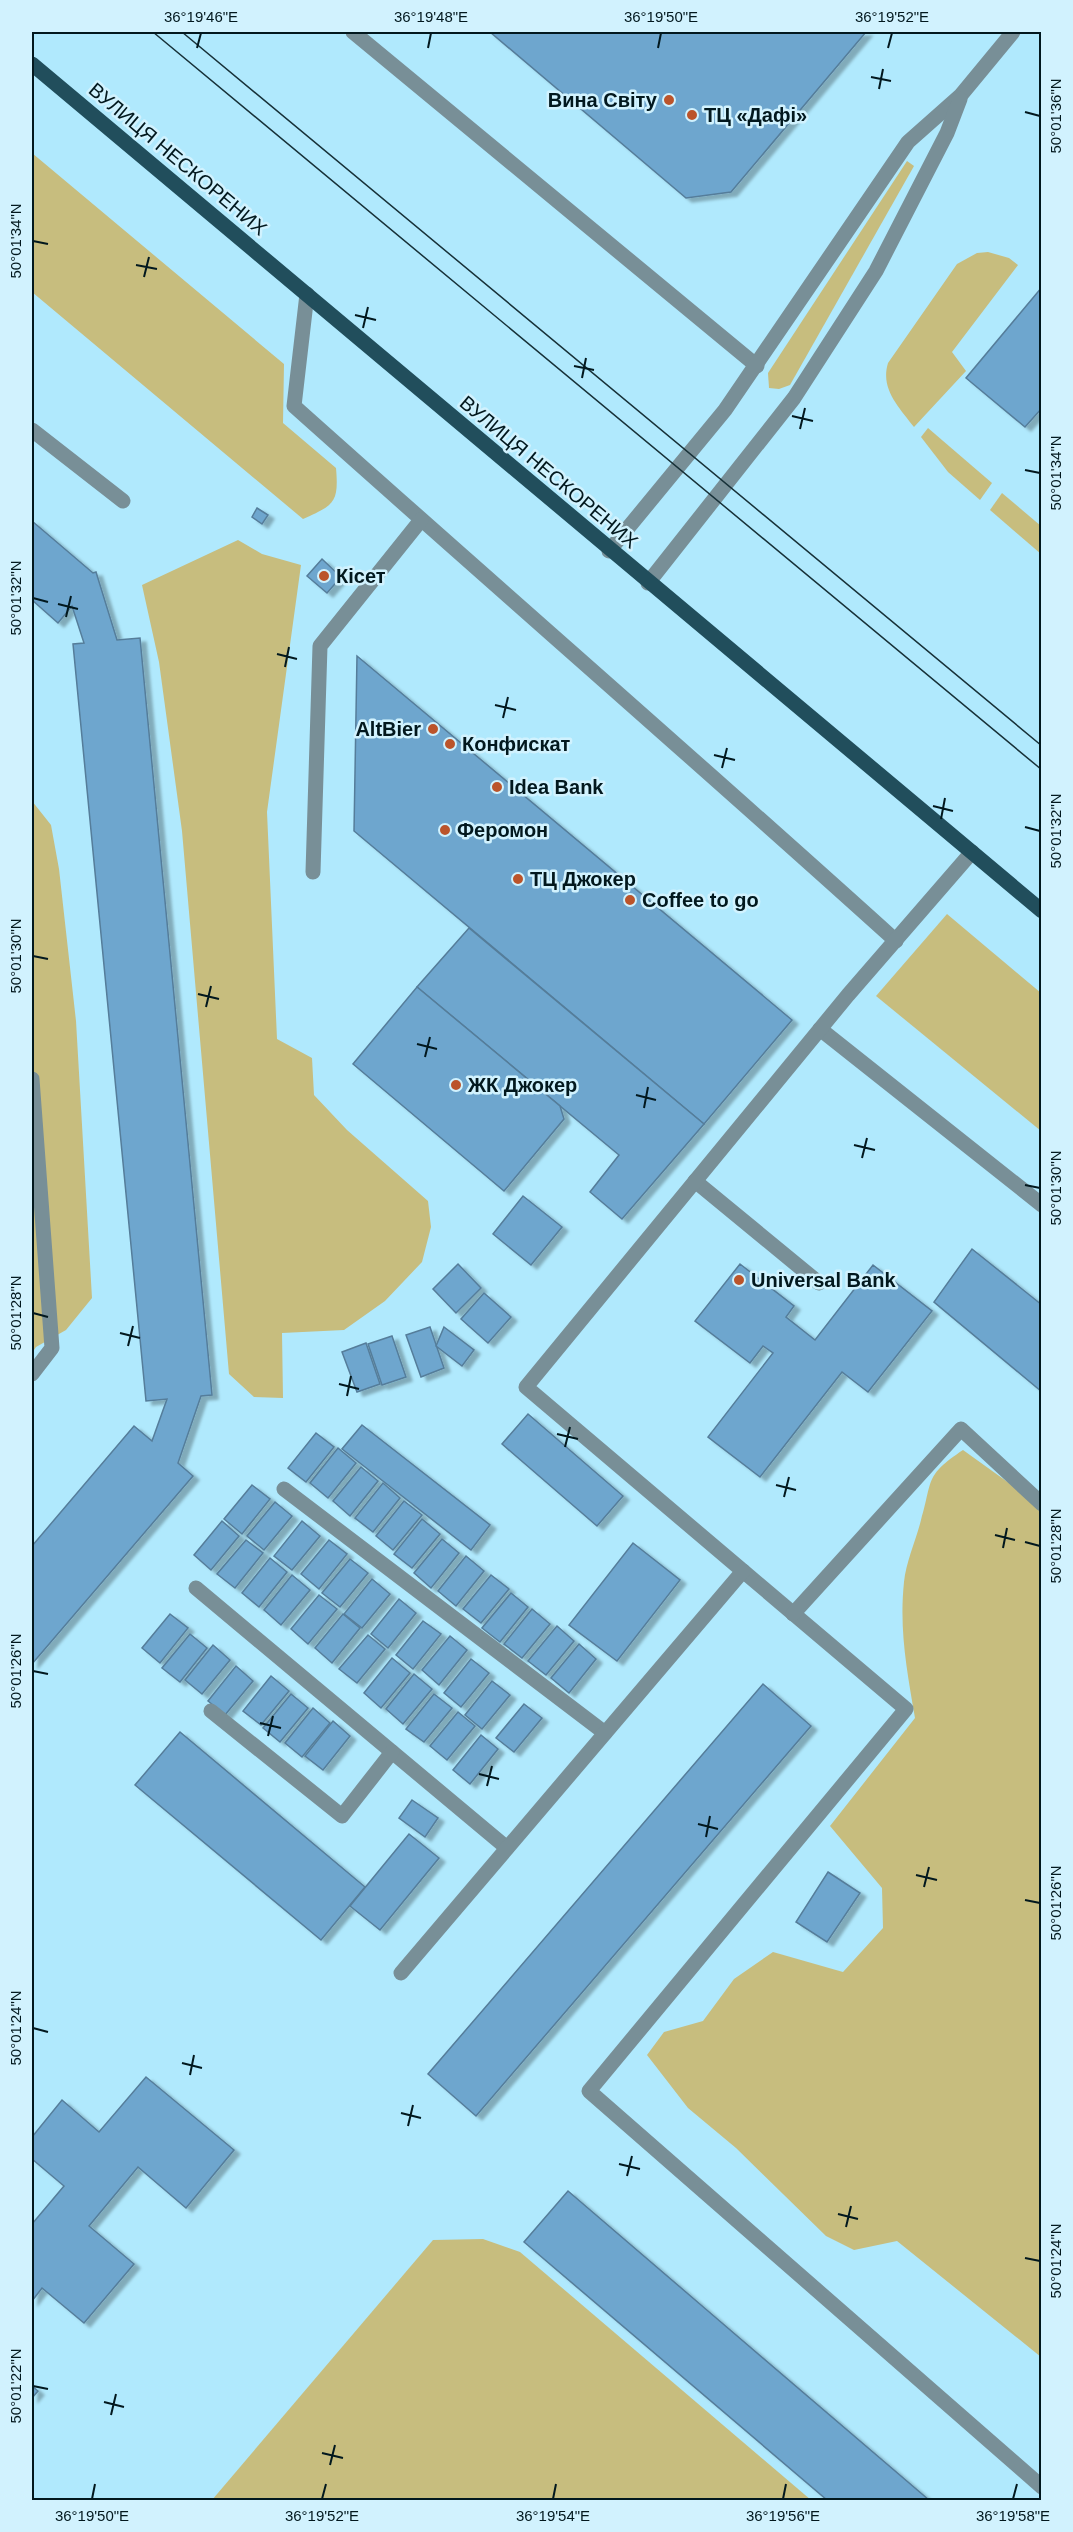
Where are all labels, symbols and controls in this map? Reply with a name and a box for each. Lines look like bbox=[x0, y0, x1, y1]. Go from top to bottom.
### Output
text: 36°19'46"E bbox=[164, 8, 238, 25]
text: 36°19'48"E bbox=[394, 8, 468, 25]
text: 36°19'50"E bbox=[624, 8, 698, 25]
text: 36°19'52"E bbox=[855, 8, 929, 25]
street label: ВУЛИЦЯ НЕСКОРЕНИХ bbox=[85, 78, 271, 240]
text: 50°01'36"N bbox=[1047, 78, 1064, 154]
place label: Вина Світу bbox=[548, 89, 658, 111]
marker: Вина Світу bbox=[662, 93, 676, 107]
place label: ТЦ «Дафі» bbox=[704, 104, 807, 126]
marker: ТЦ «Дафі» bbox=[685, 108, 699, 122]
text: 50°01'34"N bbox=[7, 203, 24, 279]
street label: ВУЛИЦЯ НЕСКОРЕНИХ bbox=[456, 391, 642, 553]
text: 50°01'34"N bbox=[1047, 435, 1064, 511]
text: 50°01'32"N bbox=[7, 560, 24, 636]
place label: Кісет bbox=[336, 565, 386, 587]
marker: Кісет bbox=[317, 569, 331, 583]
place label: AltBier bbox=[355, 718, 421, 740]
marker: AltBier bbox=[426, 722, 440, 736]
place label: Конфискат bbox=[462, 733, 571, 755]
marker: Конфискат bbox=[443, 737, 457, 751]
place label: Idea Bank bbox=[509, 776, 604, 798]
marker: Idea Bank bbox=[490, 780, 504, 794]
text: 50°01'32"N bbox=[1047, 793, 1064, 869]
place label: Феромон bbox=[457, 819, 548, 841]
marker: Феромон bbox=[438, 823, 452, 837]
place label: ТЦ Джокер bbox=[530, 868, 636, 890]
marker: ТЦ Джокер bbox=[511, 872, 525, 886]
place label: Coffee to go bbox=[642, 889, 759, 911]
marker: Coffee to go bbox=[623, 893, 637, 907]
text: 50°01'30"N bbox=[7, 918, 24, 994]
place label: ЖК Джокер bbox=[467, 1074, 577, 1096]
marker: ЖК Джокер bbox=[449, 1078, 463, 1092]
text: 50°01'30"N bbox=[1047, 1150, 1064, 1226]
place label: Universal Bank bbox=[751, 1269, 896, 1291]
marker: Universal Bank bbox=[732, 1273, 746, 1287]
text: 50°01'28"N bbox=[7, 1275, 24, 1351]
text: 50°01'28"N bbox=[1047, 1508, 1064, 1584]
text: 50°01'26"N bbox=[7, 1633, 24, 1709]
text: 50°01'26"N bbox=[1047, 1865, 1064, 1941]
text: 50°01'24"N bbox=[7, 1990, 24, 2066]
text: 50°01'24"N bbox=[1047, 2223, 1064, 2299]
text: 50°01'22"N bbox=[7, 2348, 24, 2424]
text: 36°19'50"E bbox=[55, 2507, 129, 2524]
text: 36°19'52"E bbox=[285, 2507, 359, 2524]
text: 36°19'54"E bbox=[516, 2507, 590, 2524]
text: 36°19'56"E bbox=[746, 2507, 820, 2524]
text: 36°19'58"E bbox=[976, 2507, 1050, 2524]

